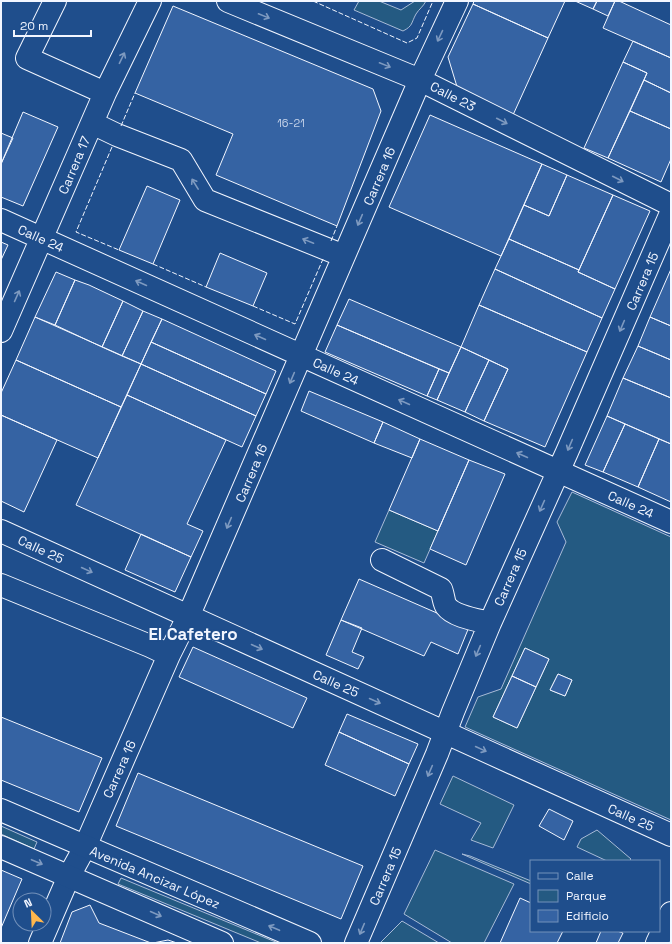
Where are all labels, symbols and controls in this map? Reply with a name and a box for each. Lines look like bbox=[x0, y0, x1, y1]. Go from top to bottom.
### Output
scale bar bbox=[14, 12, 91, 38]
one-way arrow bbox=[258, 12, 270, 20]
text: 20 m bbox=[20, 18, 48, 34]
one-way arrow bbox=[436, 30, 443, 42]
one-way arrow bbox=[119, 53, 126, 65]
one-way arrow bbox=[378, 62, 390, 70]
street label: Calle 23 bbox=[427, 78, 479, 115]
house number: 16-21 bbox=[277, 116, 305, 130]
one-way arrow bbox=[496, 118, 508, 125]
street label: Carrera 17 bbox=[55, 134, 94, 197]
street label: Carrera 16 bbox=[360, 144, 399, 208]
one-way arrow bbox=[612, 176, 624, 183]
one-way arrow bbox=[191, 179, 199, 190]
one-way arrow bbox=[356, 213, 363, 225]
street label: Calle 24 bbox=[15, 221, 67, 256]
one-way arrow bbox=[302, 237, 314, 245]
street label: Carrera 15 bbox=[623, 249, 662, 313]
one-way arrow bbox=[136, 279, 148, 286]
one-way arrow bbox=[14, 290, 21, 302]
one-way arrow bbox=[618, 320, 625, 332]
one-way arrow bbox=[254, 333, 266, 340]
street label: Calle 24 bbox=[310, 354, 362, 389]
one-way arrow bbox=[288, 371, 295, 383]
one-way arrow bbox=[398, 398, 410, 405]
one-way arrow bbox=[566, 439, 573, 451]
street label: Carrera 16 bbox=[232, 441, 271, 505]
one-way arrow bbox=[517, 451, 529, 459]
street label: Calle 24 bbox=[605, 487, 657, 522]
one-way arrow bbox=[538, 500, 545, 512]
one-way arrow bbox=[225, 516, 232, 528]
street label: Calle 25 bbox=[15, 531, 67, 568]
street label: Carrera 15 bbox=[490, 545, 531, 609]
one-way arrow bbox=[81, 567, 93, 575]
district label: El Cafetero bbox=[148, 623, 238, 645]
one-way arrow bbox=[250, 644, 262, 651]
one-way arrow bbox=[474, 644, 482, 656]
street label: Calle 25 bbox=[310, 666, 362, 701]
one-way arrow bbox=[369, 698, 381, 705]
street label: Carrera 16 bbox=[99, 737, 140, 801]
one-way arrow bbox=[475, 746, 487, 753]
one-way arrow bbox=[425, 765, 433, 777]
street label: Calle 25 bbox=[605, 800, 657, 835]
street label: Avenida Ancizar López bbox=[87, 842, 223, 913]
street label: Carrera 15 bbox=[366, 844, 405, 908]
one-way arrow bbox=[31, 859, 43, 866]
legend bbox=[530, 860, 660, 932]
text: Calle bbox=[566, 868, 594, 884]
text: Parque bbox=[566, 888, 606, 904]
north arrow bbox=[12, 892, 52, 932]
text: N bbox=[22, 895, 34, 911]
text: Edificio bbox=[566, 908, 609, 924]
one-way arrow bbox=[150, 911, 162, 918]
one-way arrow bbox=[268, 923, 280, 931]
one-way arrow bbox=[358, 923, 365, 935]

